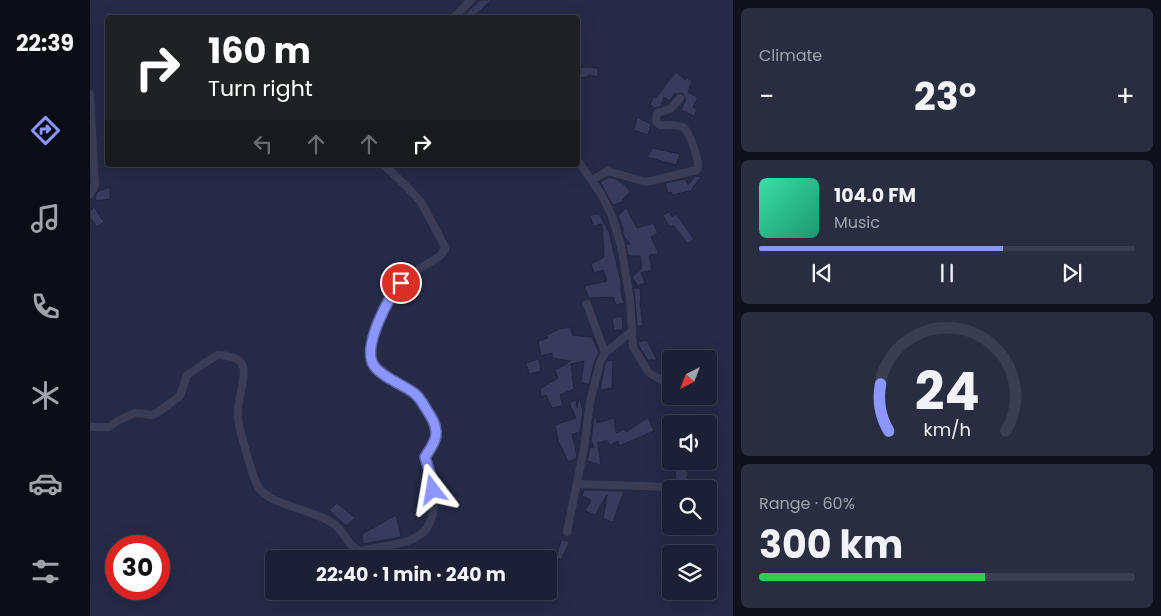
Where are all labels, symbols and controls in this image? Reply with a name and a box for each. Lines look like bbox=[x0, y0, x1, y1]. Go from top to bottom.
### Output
text: 160 m bbox=[208, 26, 311, 75]
text: 22:39 bbox=[16, 28, 74, 59]
icon: right bbox=[125, 35, 190, 100]
text: Climate bbox=[759, 44, 822, 67]
text: 23° bbox=[914, 70, 976, 123]
text: Turn right bbox=[208, 73, 313, 104]
text: − bbox=[759, 77, 774, 116]
text: + bbox=[1116, 77, 1135, 116]
icon: directions bbox=[28, 113, 63, 148]
icon: left bbox=[249, 130, 277, 158]
icon: ahead bbox=[302, 130, 330, 158]
icon: ahead bbox=[355, 130, 383, 158]
icon: right bbox=[408, 130, 436, 158]
text: 104.0 FM bbox=[834, 182, 916, 209]
icon: music bbox=[28, 201, 63, 236]
text: Music bbox=[834, 211, 880, 234]
icon: previous bbox=[808, 259, 836, 287]
icon: pause bbox=[933, 259, 961, 287]
icon: next bbox=[1058, 259, 1086, 287]
pin bbox=[380, 262, 422, 304]
icon: arrive bbox=[387, 269, 415, 297]
icon: phone bbox=[28, 289, 63, 324]
north arrow bbox=[662, 350, 718, 405]
map controls bbox=[662, 350, 717, 600]
text: 24 bbox=[915, 355, 979, 428]
icon: climate bbox=[28, 378, 63, 413]
button: sound bbox=[662, 415, 717, 470]
text: km/h bbox=[923, 417, 971, 442]
position arrow bbox=[406, 463, 458, 515]
icon: car bbox=[28, 466, 63, 501]
button: search bbox=[662, 480, 717, 535]
text: Range · 60% bbox=[759, 492, 855, 515]
text: 300 km bbox=[759, 518, 903, 571]
speed limit sign: 30 bbox=[105, 535, 170, 600]
button: layers bbox=[662, 545, 717, 600]
icon: filters bbox=[28, 554, 63, 589]
text: 22:40 · 1 min · 240 m bbox=[316, 561, 506, 588]

